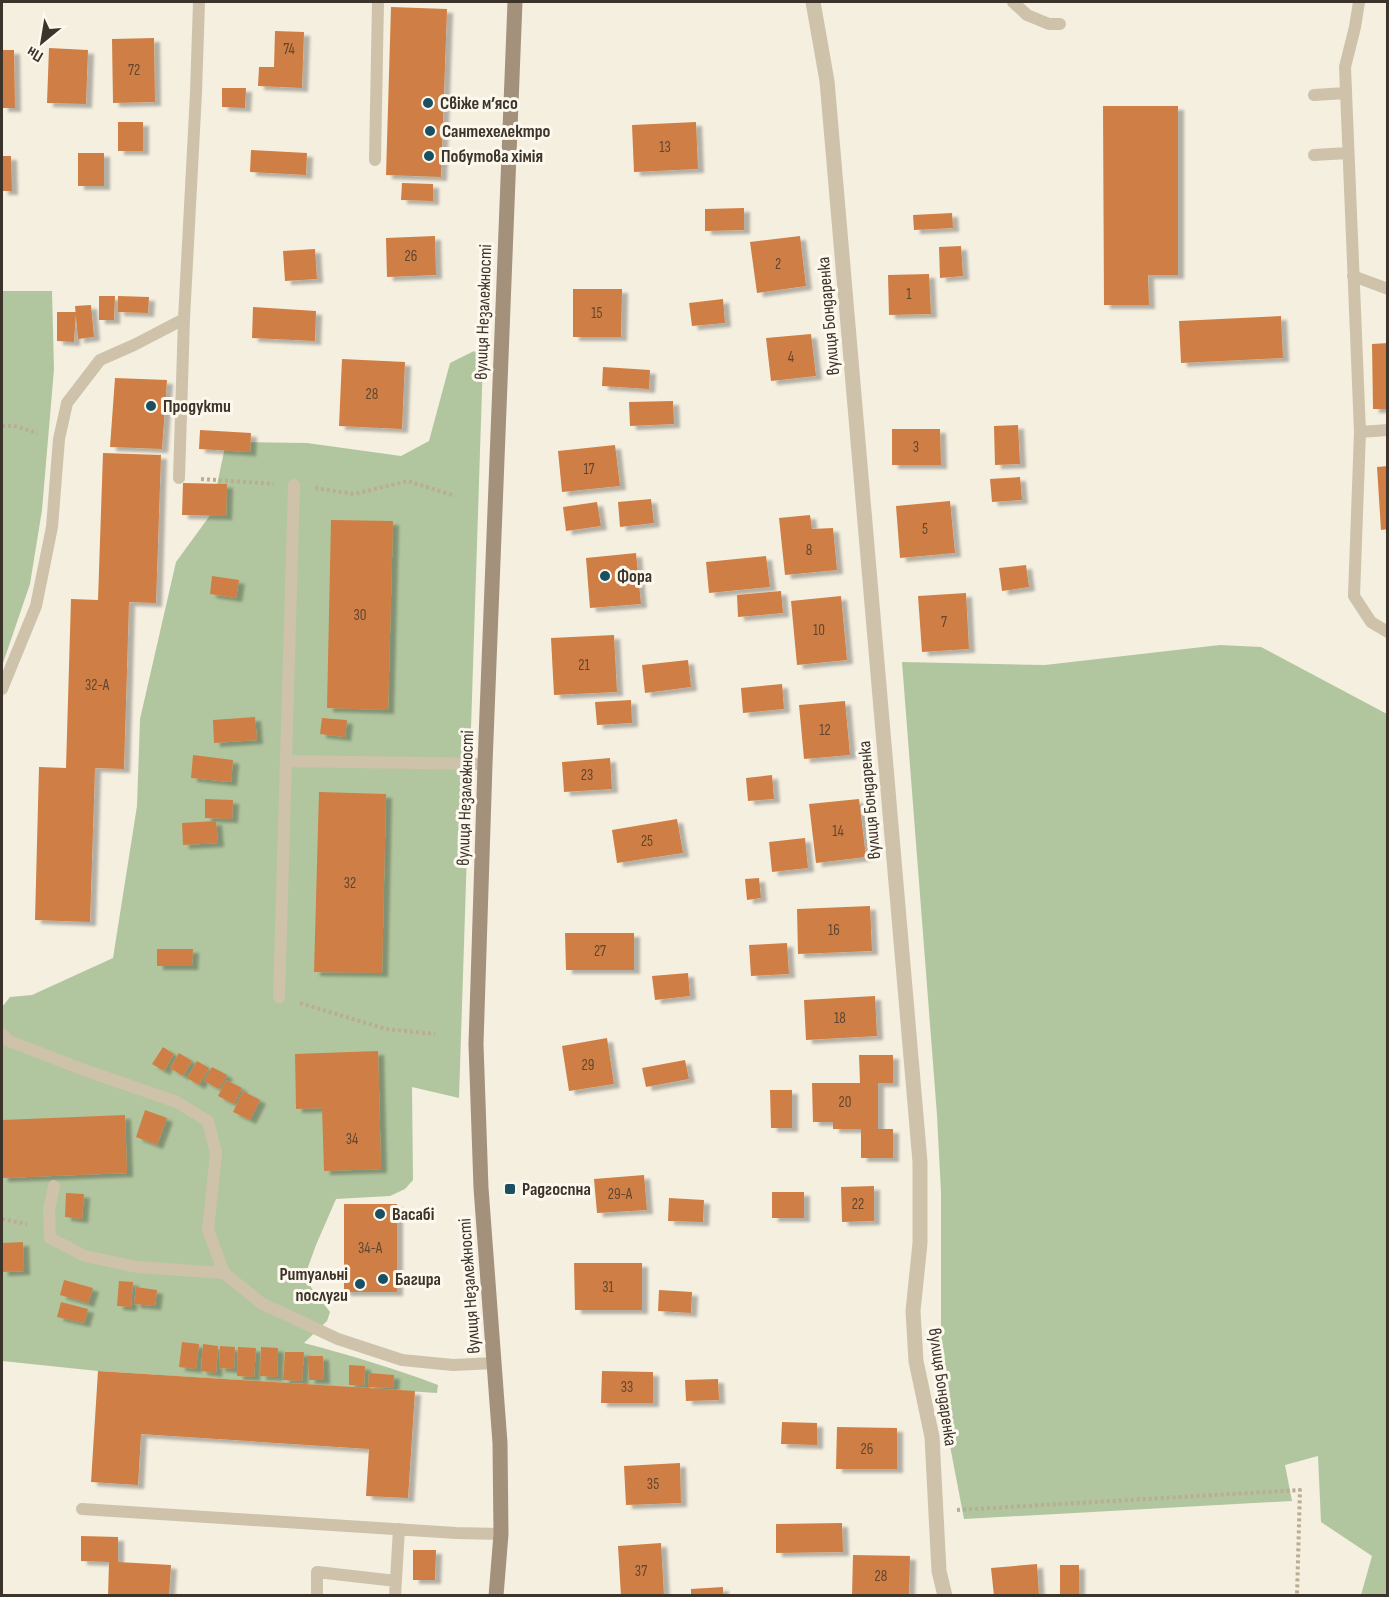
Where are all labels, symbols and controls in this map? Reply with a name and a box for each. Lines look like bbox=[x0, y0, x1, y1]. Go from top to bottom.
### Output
north arrow bbox=[12, 12, 72, 72]
house number: 74 bbox=[283, 40, 295, 59]
text: Пн bbox=[24, 42, 47, 66]
house number: 72 bbox=[128, 61, 140, 80]
place label: Свіже м’ясо bbox=[440, 93, 518, 114]
marker: Свіже м’ясо bbox=[421, 96, 435, 110]
place label: Сантехелектро bbox=[442, 121, 551, 142]
marker: Сантехелектро bbox=[423, 124, 437, 138]
house number: 13 bbox=[659, 138, 671, 157]
place label: Побутова хімія bbox=[441, 146, 543, 167]
marker: Побутова хімія bbox=[422, 149, 436, 163]
street label: вулиця Незалежності bbox=[471, 244, 496, 380]
house number: 26 bbox=[405, 247, 417, 266]
house number: 2 bbox=[775, 255, 781, 274]
street label: вулиця Бондаренка bbox=[813, 256, 844, 376]
house number: 1 bbox=[906, 285, 912, 304]
house number: 15 bbox=[591, 304, 603, 323]
house number: 4 bbox=[788, 348, 794, 367]
house number: 28 bbox=[366, 385, 378, 404]
place label: Продукти bbox=[163, 396, 231, 417]
marker: Продукти bbox=[144, 399, 158, 413]
house number: 3 bbox=[913, 438, 919, 457]
house number: 17 bbox=[583, 460, 595, 479]
house number: 5 bbox=[922, 520, 928, 539]
house number: 8 bbox=[806, 541, 812, 560]
place label: Фора bbox=[617, 566, 652, 587]
marker: Фора bbox=[598, 569, 612, 583]
house number: 30 bbox=[354, 606, 366, 625]
house number: 7 bbox=[941, 613, 947, 632]
house number: 10 bbox=[813, 621, 825, 640]
house number: 21 bbox=[578, 656, 590, 675]
house number: 32-А bbox=[85, 676, 110, 695]
house number: 12 bbox=[819, 721, 831, 740]
street label: вулиця Незалежності bbox=[453, 730, 478, 866]
street label: вулиця Бондаренка bbox=[854, 740, 885, 860]
house number: 23 bbox=[581, 766, 593, 785]
house number: 14 bbox=[832, 822, 844, 841]
house number: 25 bbox=[641, 832, 653, 851]
house number: 32 bbox=[344, 874, 356, 893]
house number: 16 bbox=[828, 921, 840, 940]
house number: 27 bbox=[594, 942, 606, 961]
house number: 18 bbox=[834, 1009, 846, 1028]
house number: 29 bbox=[582, 1056, 594, 1075]
house number: 20 bbox=[839, 1093, 851, 1112]
house number: 34 bbox=[346, 1130, 358, 1149]
place label: Радгоспна bbox=[522, 1179, 591, 1200]
marker: Радгоспна bbox=[503, 1182, 517, 1196]
house number: 29-А bbox=[608, 1185, 633, 1204]
house number: 22 bbox=[852, 1195, 864, 1214]
place label: Васабі bbox=[392, 1204, 434, 1225]
marker: Васабі bbox=[373, 1207, 387, 1221]
street label: вулиця Незалежності bbox=[454, 1218, 485, 1354]
house number: 34-А bbox=[358, 1239, 383, 1258]
place label: Ритуальні послуги bbox=[279, 1264, 348, 1306]
place label: Багира bbox=[395, 1269, 441, 1290]
marker: Багира bbox=[376, 1272, 390, 1286]
marker: Ритуальні послуги bbox=[353, 1277, 367, 1291]
house number: 31 bbox=[602, 1278, 615, 1297]
street label: вулиця Бондаренка bbox=[924, 1327, 961, 1447]
house number: 33 bbox=[621, 1378, 633, 1397]
house number: 26 bbox=[861, 1440, 873, 1459]
house number: 35 bbox=[647, 1475, 659, 1494]
house number: 37 bbox=[635, 1562, 647, 1581]
house number: 28 bbox=[875, 1567, 887, 1586]

